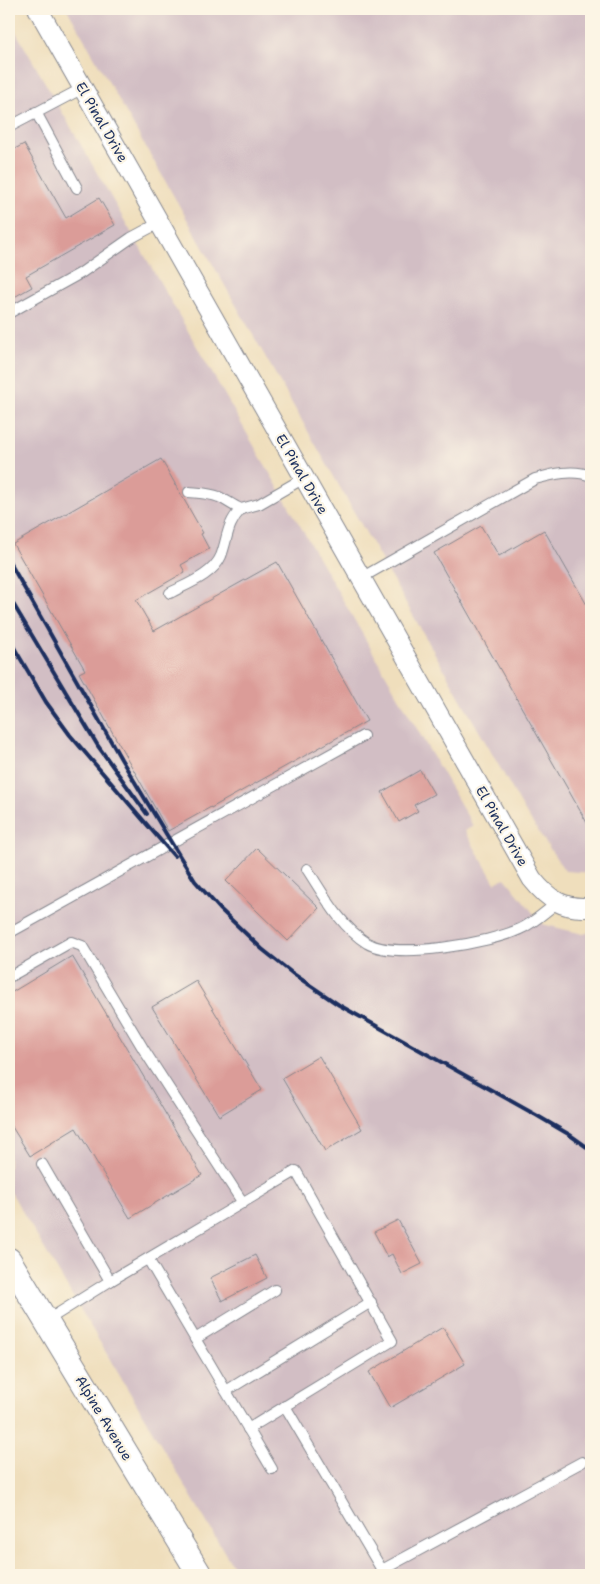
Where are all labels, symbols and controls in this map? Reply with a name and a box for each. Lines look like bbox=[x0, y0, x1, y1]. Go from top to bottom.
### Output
street label: El Pinal Drive bbox=[72, 79, 132, 165]
street label: El Pinal Drive bbox=[272, 431, 332, 517]
street label: El Pinal Drive bbox=[472, 783, 532, 869]
street label: Alpine Avenue bbox=[71, 1372, 137, 1464]

